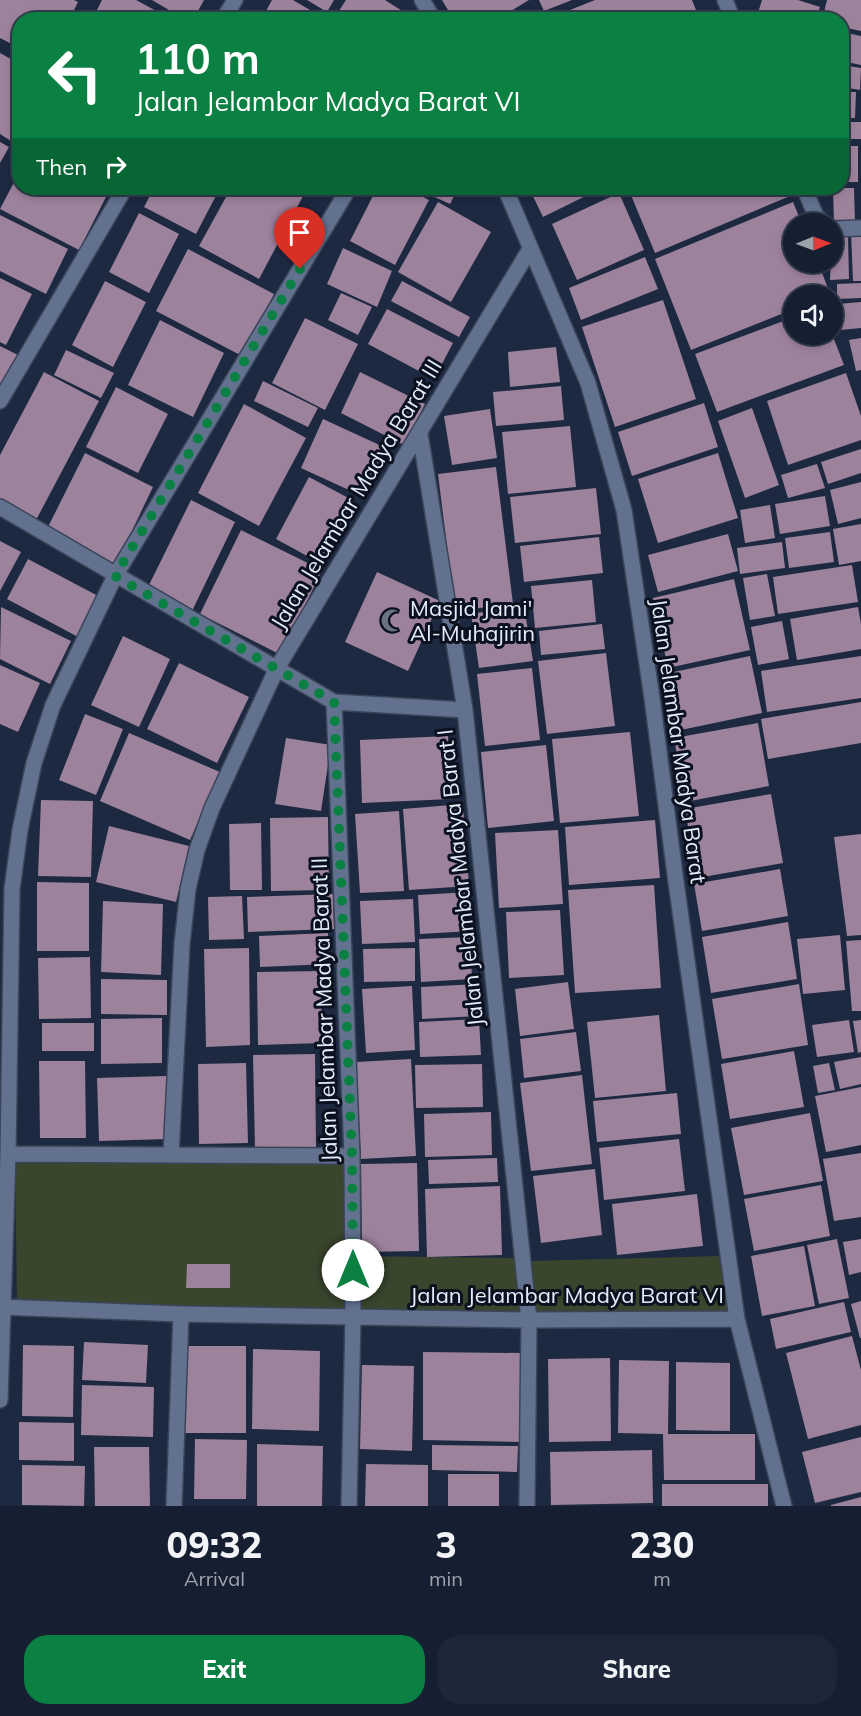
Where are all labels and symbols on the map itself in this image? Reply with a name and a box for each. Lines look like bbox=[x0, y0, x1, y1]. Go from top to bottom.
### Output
pin bbox=[274, 207, 325, 269]
north arrow bbox=[783, 213, 843, 273]
street label: Jalan Jelambar Madya Barat III bbox=[264, 354, 448, 634]
place label: Masjid Jami' Al-Muhajirin bbox=[410, 594, 535, 647]
street label: Jalan Jelambar Madya Barat bbox=[645, 597, 713, 885]
mosque icon: Masjid Jami' Al-Muhajirin bbox=[379, 608, 405, 634]
street label: Jalan Jelambar Madya Barat I bbox=[430, 728, 490, 1028]
street label: Jalan Jelambar Madya Barat II bbox=[305, 857, 343, 1163]
position arrow bbox=[321, 1238, 385, 1302]
street label: Jalan Jelambar Madya Barat VI bbox=[410, 1281, 724, 1309]

